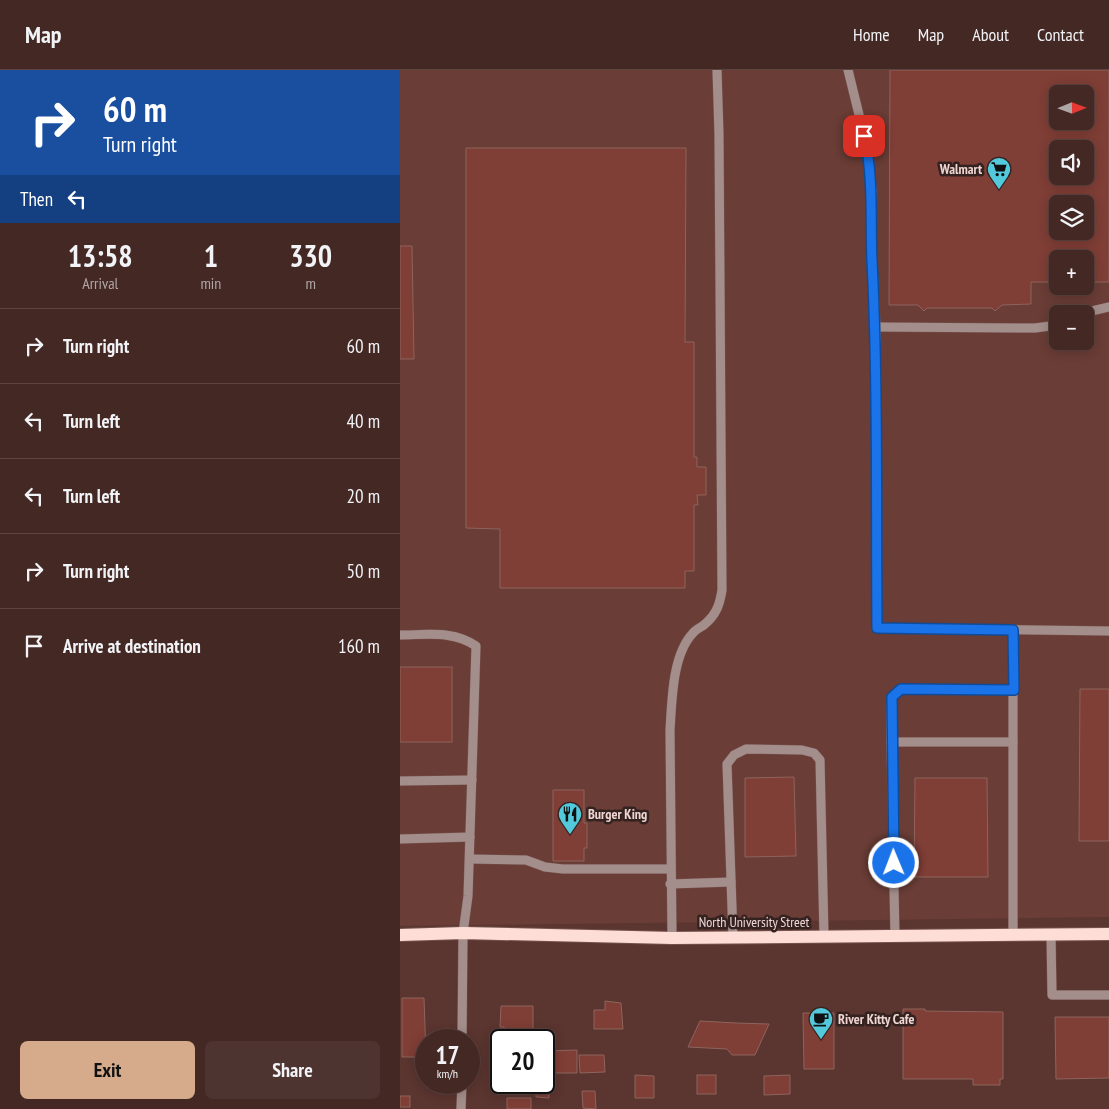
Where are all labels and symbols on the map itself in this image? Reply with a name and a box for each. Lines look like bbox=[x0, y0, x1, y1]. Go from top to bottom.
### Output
north arrow bbox=[1049, 85, 1094, 130]
pin bbox=[843, 115, 885, 157]
supermarket icon: Walmart bbox=[986, 156, 1012, 190]
place label: Walmart bbox=[939, 160, 982, 178]
restaurant icon: Burger King bbox=[557, 801, 583, 835]
place label: Burger King bbox=[588, 805, 647, 823]
position arrow bbox=[867, 836, 919, 888]
street label: North University Street bbox=[699, 913, 809, 931]
cafe icon: River Kitty Cafe bbox=[808, 1006, 834, 1040]
place label: River Kitty Cafe bbox=[838, 1010, 915, 1028]
speed limit sign: 20 bbox=[490, 1029, 555, 1094]

